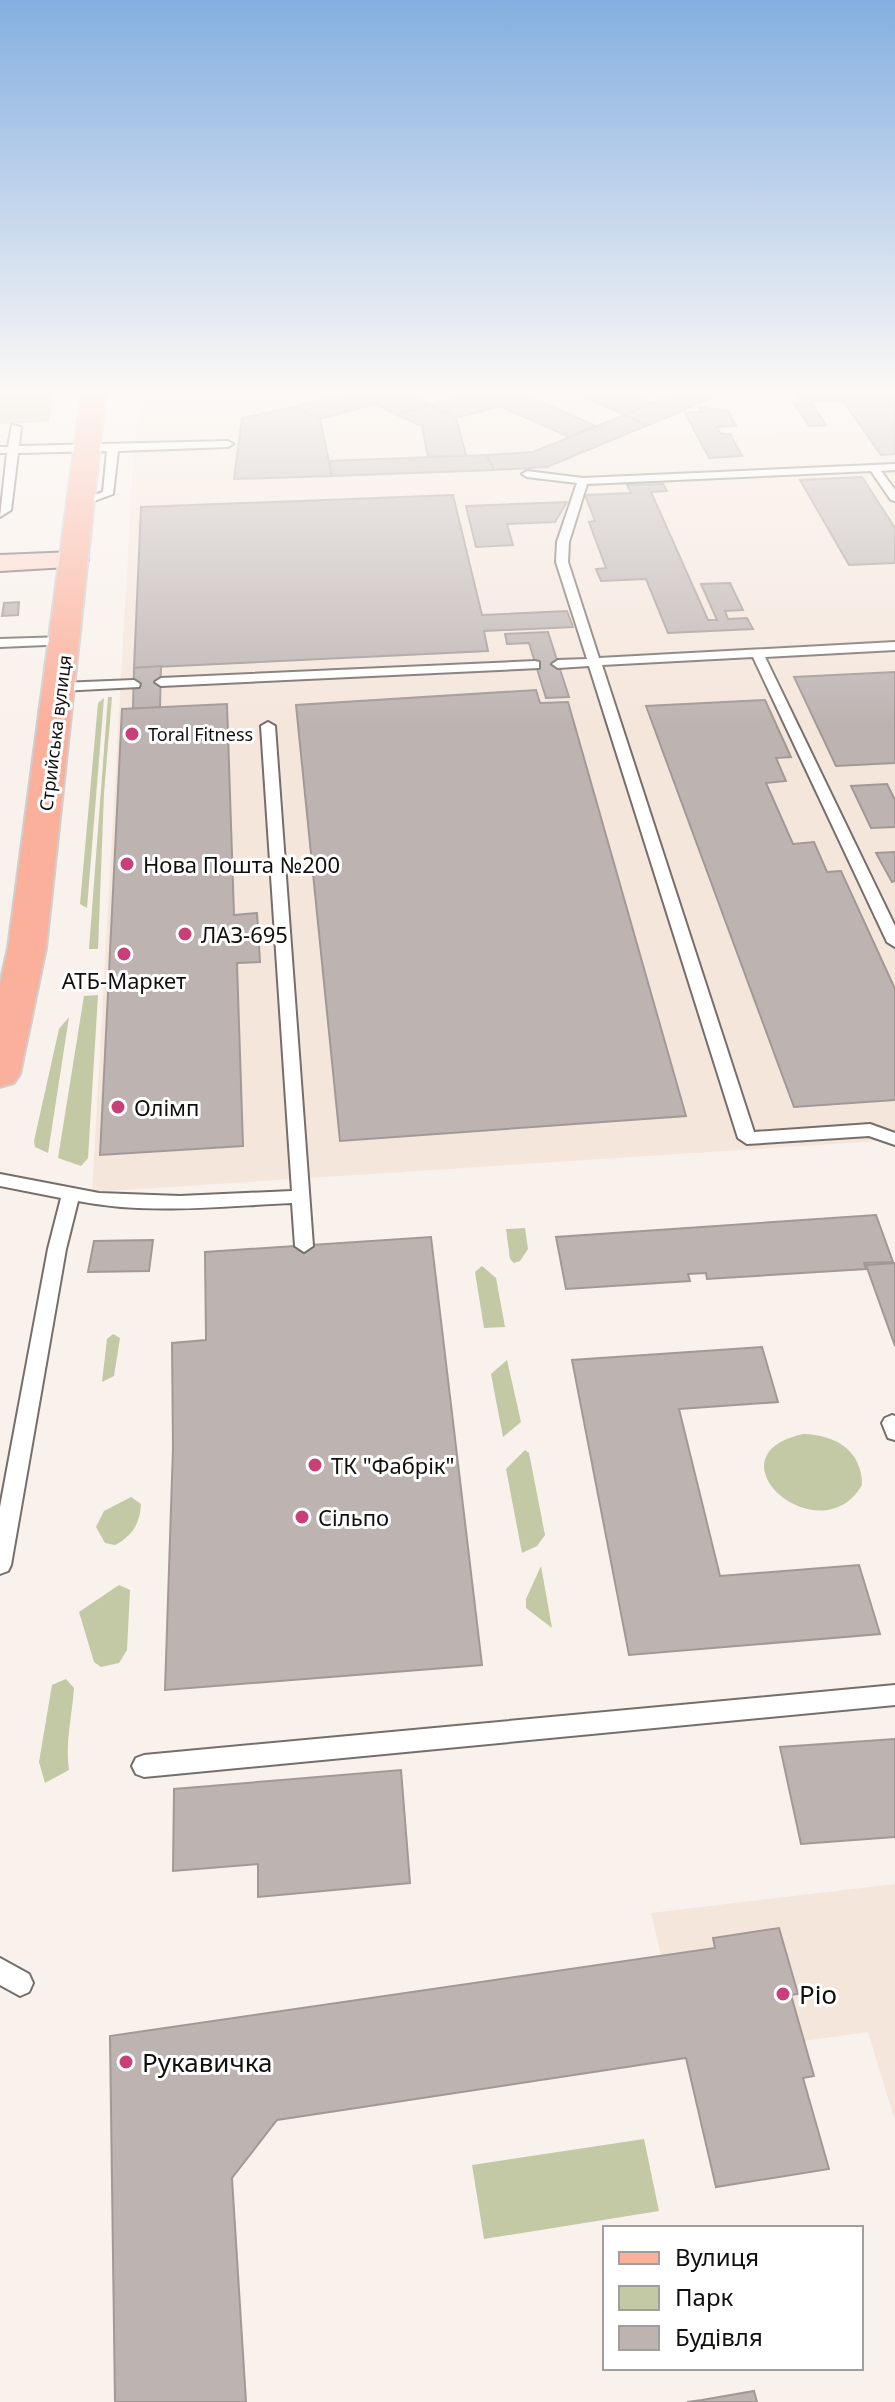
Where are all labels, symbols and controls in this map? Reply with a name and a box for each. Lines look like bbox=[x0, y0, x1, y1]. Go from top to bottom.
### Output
street label: Стрийська вулиця bbox=[34, 654, 76, 812]
place label: Toral Fitness bbox=[148, 722, 253, 746]
marker: Toral Fitness bbox=[123, 725, 141, 743]
place label: Нова Пошта №200 bbox=[143, 849, 340, 879]
marker: Нова Пошта №200 bbox=[118, 855, 136, 873]
place label: ЛАЗ-695 bbox=[201, 919, 288, 949]
marker: ЛАЗ-695 bbox=[176, 925, 194, 943]
marker: АТБ-Маркет bbox=[115, 945, 133, 963]
place label: АТБ-Маркет bbox=[62, 965, 186, 995]
place label: Олімп bbox=[134, 1092, 199, 1122]
marker: Олімп bbox=[109, 1098, 127, 1116]
place label: ТК "Фабрік" bbox=[331, 1450, 455, 1480]
marker: ТК "Фабрік" bbox=[306, 1456, 324, 1474]
place label: Сільпо bbox=[318, 1502, 389, 1532]
marker: Сільпо bbox=[293, 1508, 311, 1526]
place label: Ріо bbox=[799, 1976, 837, 2012]
marker: Ріо bbox=[774, 1985, 792, 2003]
place label: Рукавичка bbox=[142, 2044, 273, 2080]
marker: Рукавичка bbox=[117, 2053, 135, 2071]
legend bbox=[603, 2226, 863, 2370]
text: Вулиця bbox=[675, 2240, 759, 2273]
text: Парк bbox=[675, 2280, 734, 2313]
text: Будівля bbox=[675, 2320, 763, 2353]

